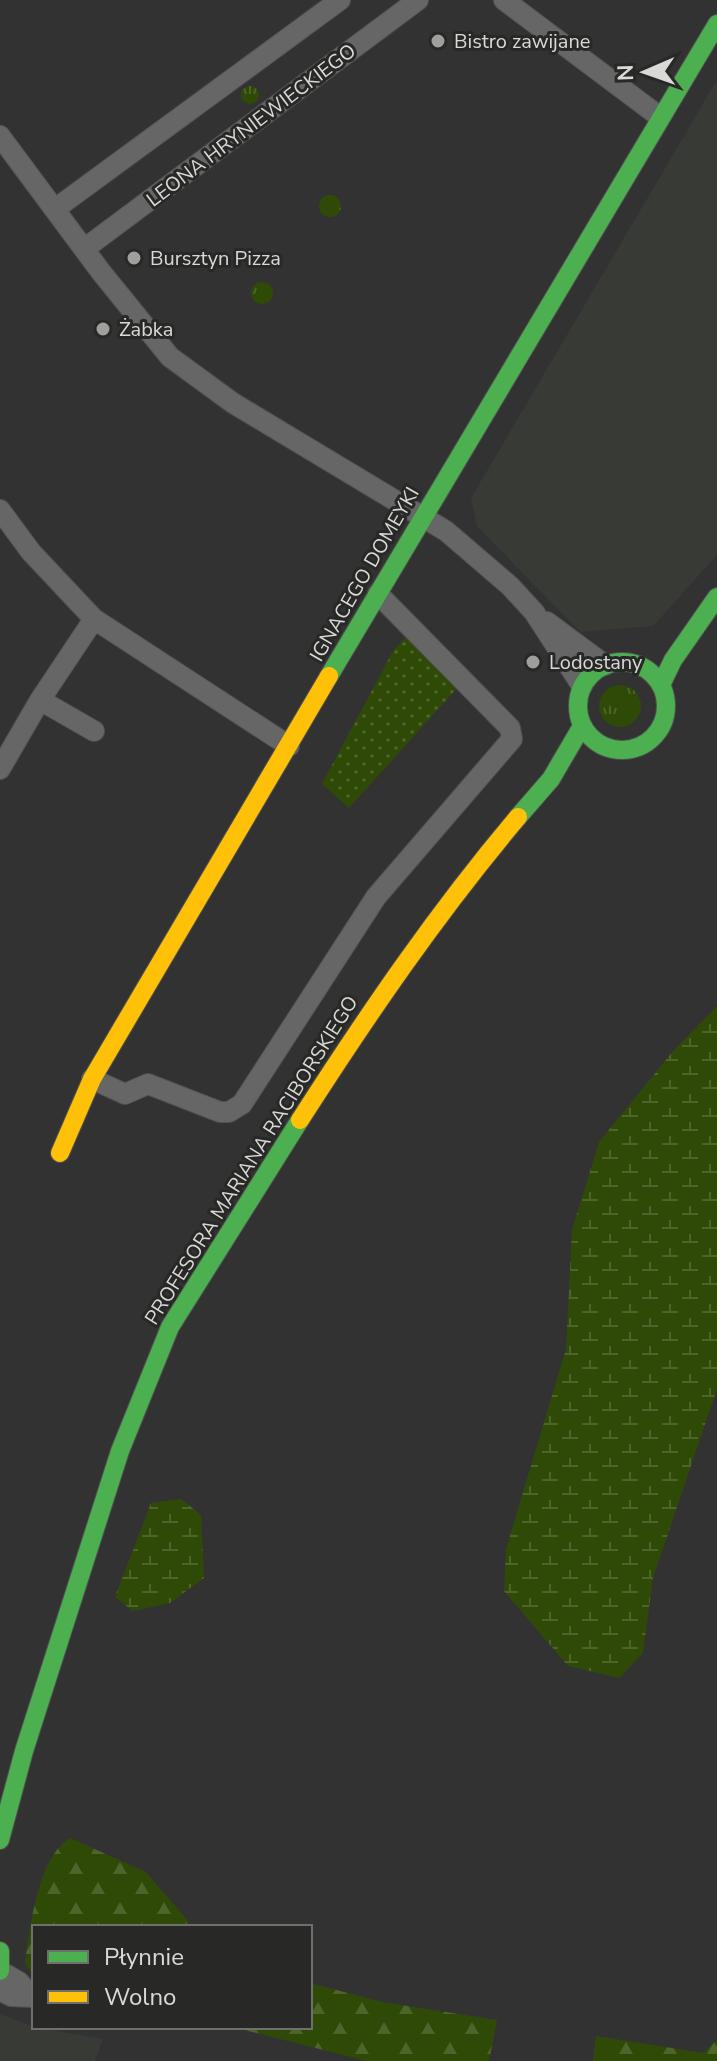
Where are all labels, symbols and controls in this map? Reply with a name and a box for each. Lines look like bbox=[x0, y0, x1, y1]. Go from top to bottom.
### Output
place label: Bistro zawijane bbox=[454, 28, 590, 55]
marker: Bistro zawijane bbox=[429, 32, 447, 50]
north arrow bbox=[605, 32, 685, 112]
street label: LEONA HRYNIEWIECKIEGO bbox=[141, 38, 362, 213]
text: N bbox=[611, 64, 641, 81]
place label: Bursztyn Pizza bbox=[150, 245, 281, 272]
marker: Bursztyn Pizza bbox=[125, 249, 143, 267]
place label: Żabka bbox=[119, 316, 173, 343]
marker: Żabka bbox=[94, 320, 112, 338]
street label: IGNACEGO DOMEYKI bbox=[303, 482, 426, 667]
place label: Lodostany bbox=[549, 649, 643, 676]
marker: Lodostany bbox=[524, 653, 542, 671]
street label: PROFESORA MARIANA RACIBORSKIEGO bbox=[138, 991, 364, 1330]
legend bbox=[32, 1925, 312, 2029]
text: Płynnie bbox=[104, 1941, 184, 1973]
text: Wolno bbox=[104, 1981, 176, 2013]

